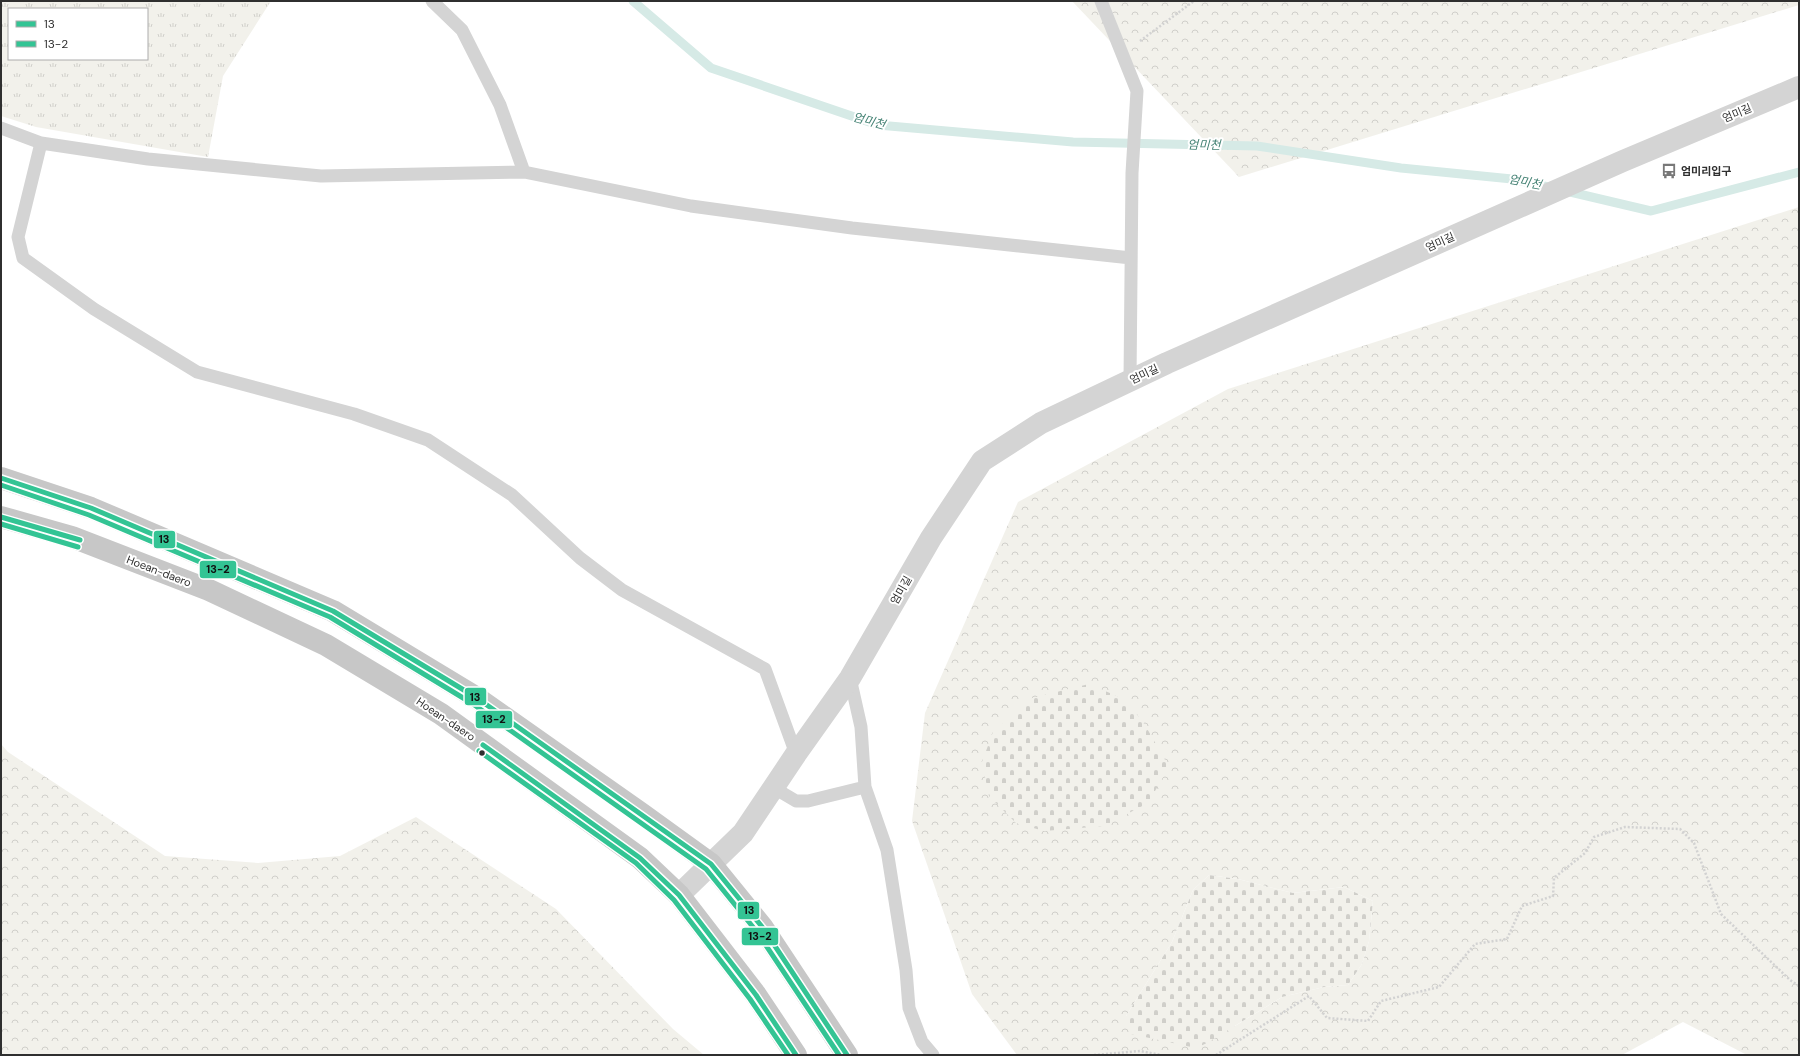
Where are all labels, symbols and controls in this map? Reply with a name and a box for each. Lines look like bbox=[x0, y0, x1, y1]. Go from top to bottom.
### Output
legend bbox=[8, 8, 148, 60]
text: 13 bbox=[44, 16, 55, 32]
text: 13-2 bbox=[44, 36, 68, 52]
street label: 엄미길 bbox=[1720, 101, 1754, 125]
water label: 엄미천 bbox=[851, 109, 889, 134]
water label: 엄미천 bbox=[1187, 137, 1223, 153]
bus stop icon: 엄미리입구 bbox=[1660, 162, 1678, 180]
place label: 엄미리입구 bbox=[1681, 164, 1732, 178]
water label: 엄미천 bbox=[1507, 171, 1545, 193]
street label: 엄미길 bbox=[1423, 229, 1457, 255]
street label: 엄미길 bbox=[1127, 361, 1161, 387]
line badge: 13 bbox=[153, 530, 176, 549]
text: 13 bbox=[159, 532, 169, 546]
street label: Hoean-daero bbox=[125, 552, 193, 590]
line badge: 13-2 bbox=[199, 560, 237, 579]
text: 13-2 bbox=[206, 562, 230, 576]
street label: 엄미길 bbox=[887, 573, 915, 607]
line badge: 13 bbox=[464, 687, 487, 706]
text: 13 bbox=[470, 690, 480, 704]
street label: Hoean-daero bbox=[414, 694, 478, 744]
line badge: 13-2 bbox=[475, 710, 513, 729]
text: 13-2 bbox=[482, 712, 506, 726]
unlabelled marker bbox=[477, 748, 487, 758]
line badge: 13 bbox=[737, 901, 760, 920]
text: 13 bbox=[744, 903, 754, 917]
line badge: 13-2 bbox=[741, 927, 779, 946]
text: 13-2 bbox=[748, 929, 772, 943]

